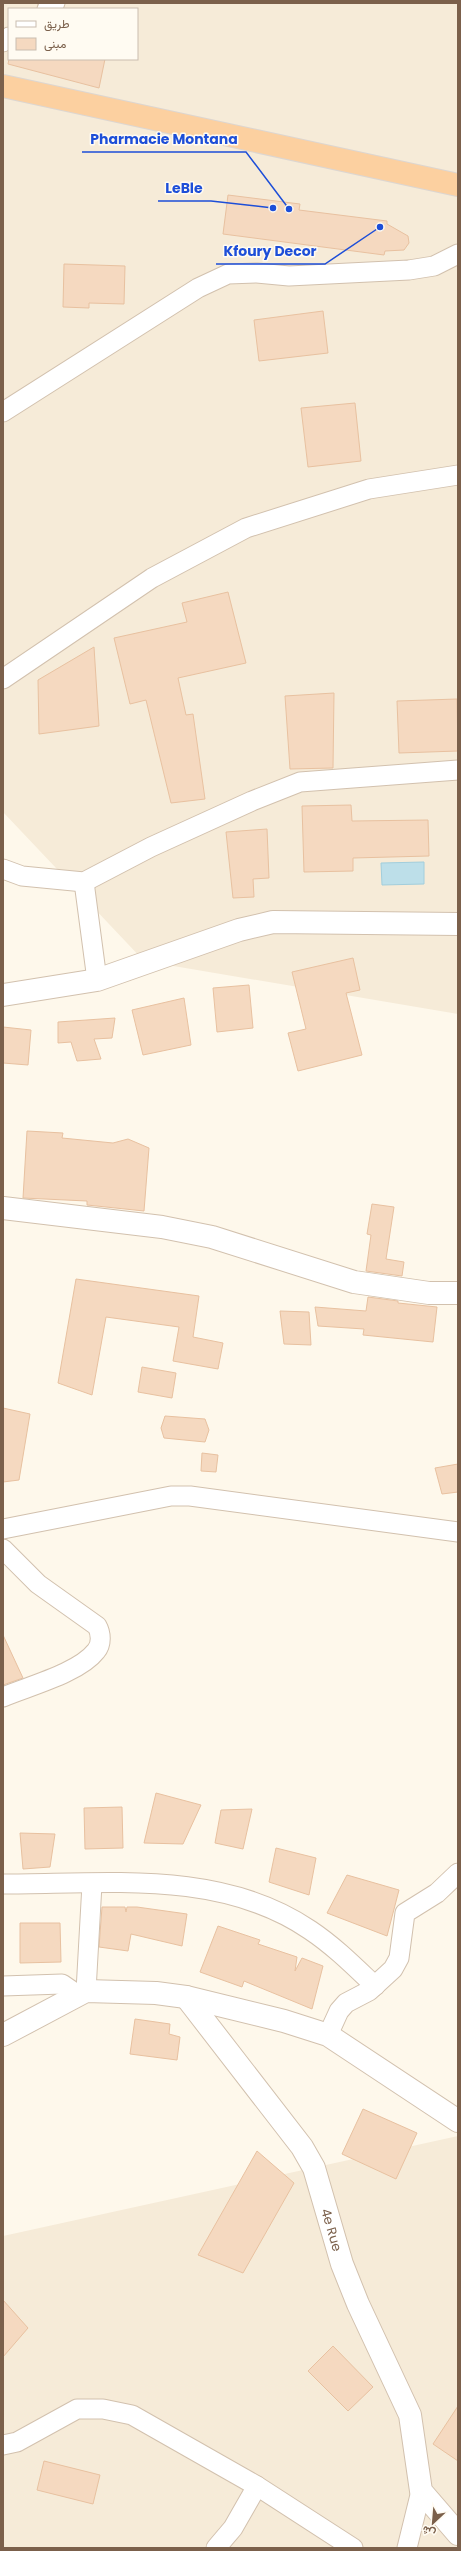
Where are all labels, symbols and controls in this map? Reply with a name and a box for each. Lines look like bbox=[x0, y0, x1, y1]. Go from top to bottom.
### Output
legend bbox=[8, 8, 138, 60]
text: طريق bbox=[44, 15, 70, 32]
text: مبنى bbox=[44, 35, 66, 52]
callout: Pharmacie Montana bbox=[82, 126, 246, 152]
text: Pharmacie Montana bbox=[90, 129, 238, 149]
callout: LeBle bbox=[158, 175, 211, 201]
text: LeBle bbox=[165, 178, 203, 198]
callout: Kfoury Decor bbox=[216, 238, 325, 264]
text: Kfoury Decor bbox=[223, 241, 317, 261]
street label: 4e Rue bbox=[316, 2206, 347, 2254]
north arrow bbox=[413, 2503, 453, 2543]
text: ش bbox=[419, 2522, 438, 2542]

